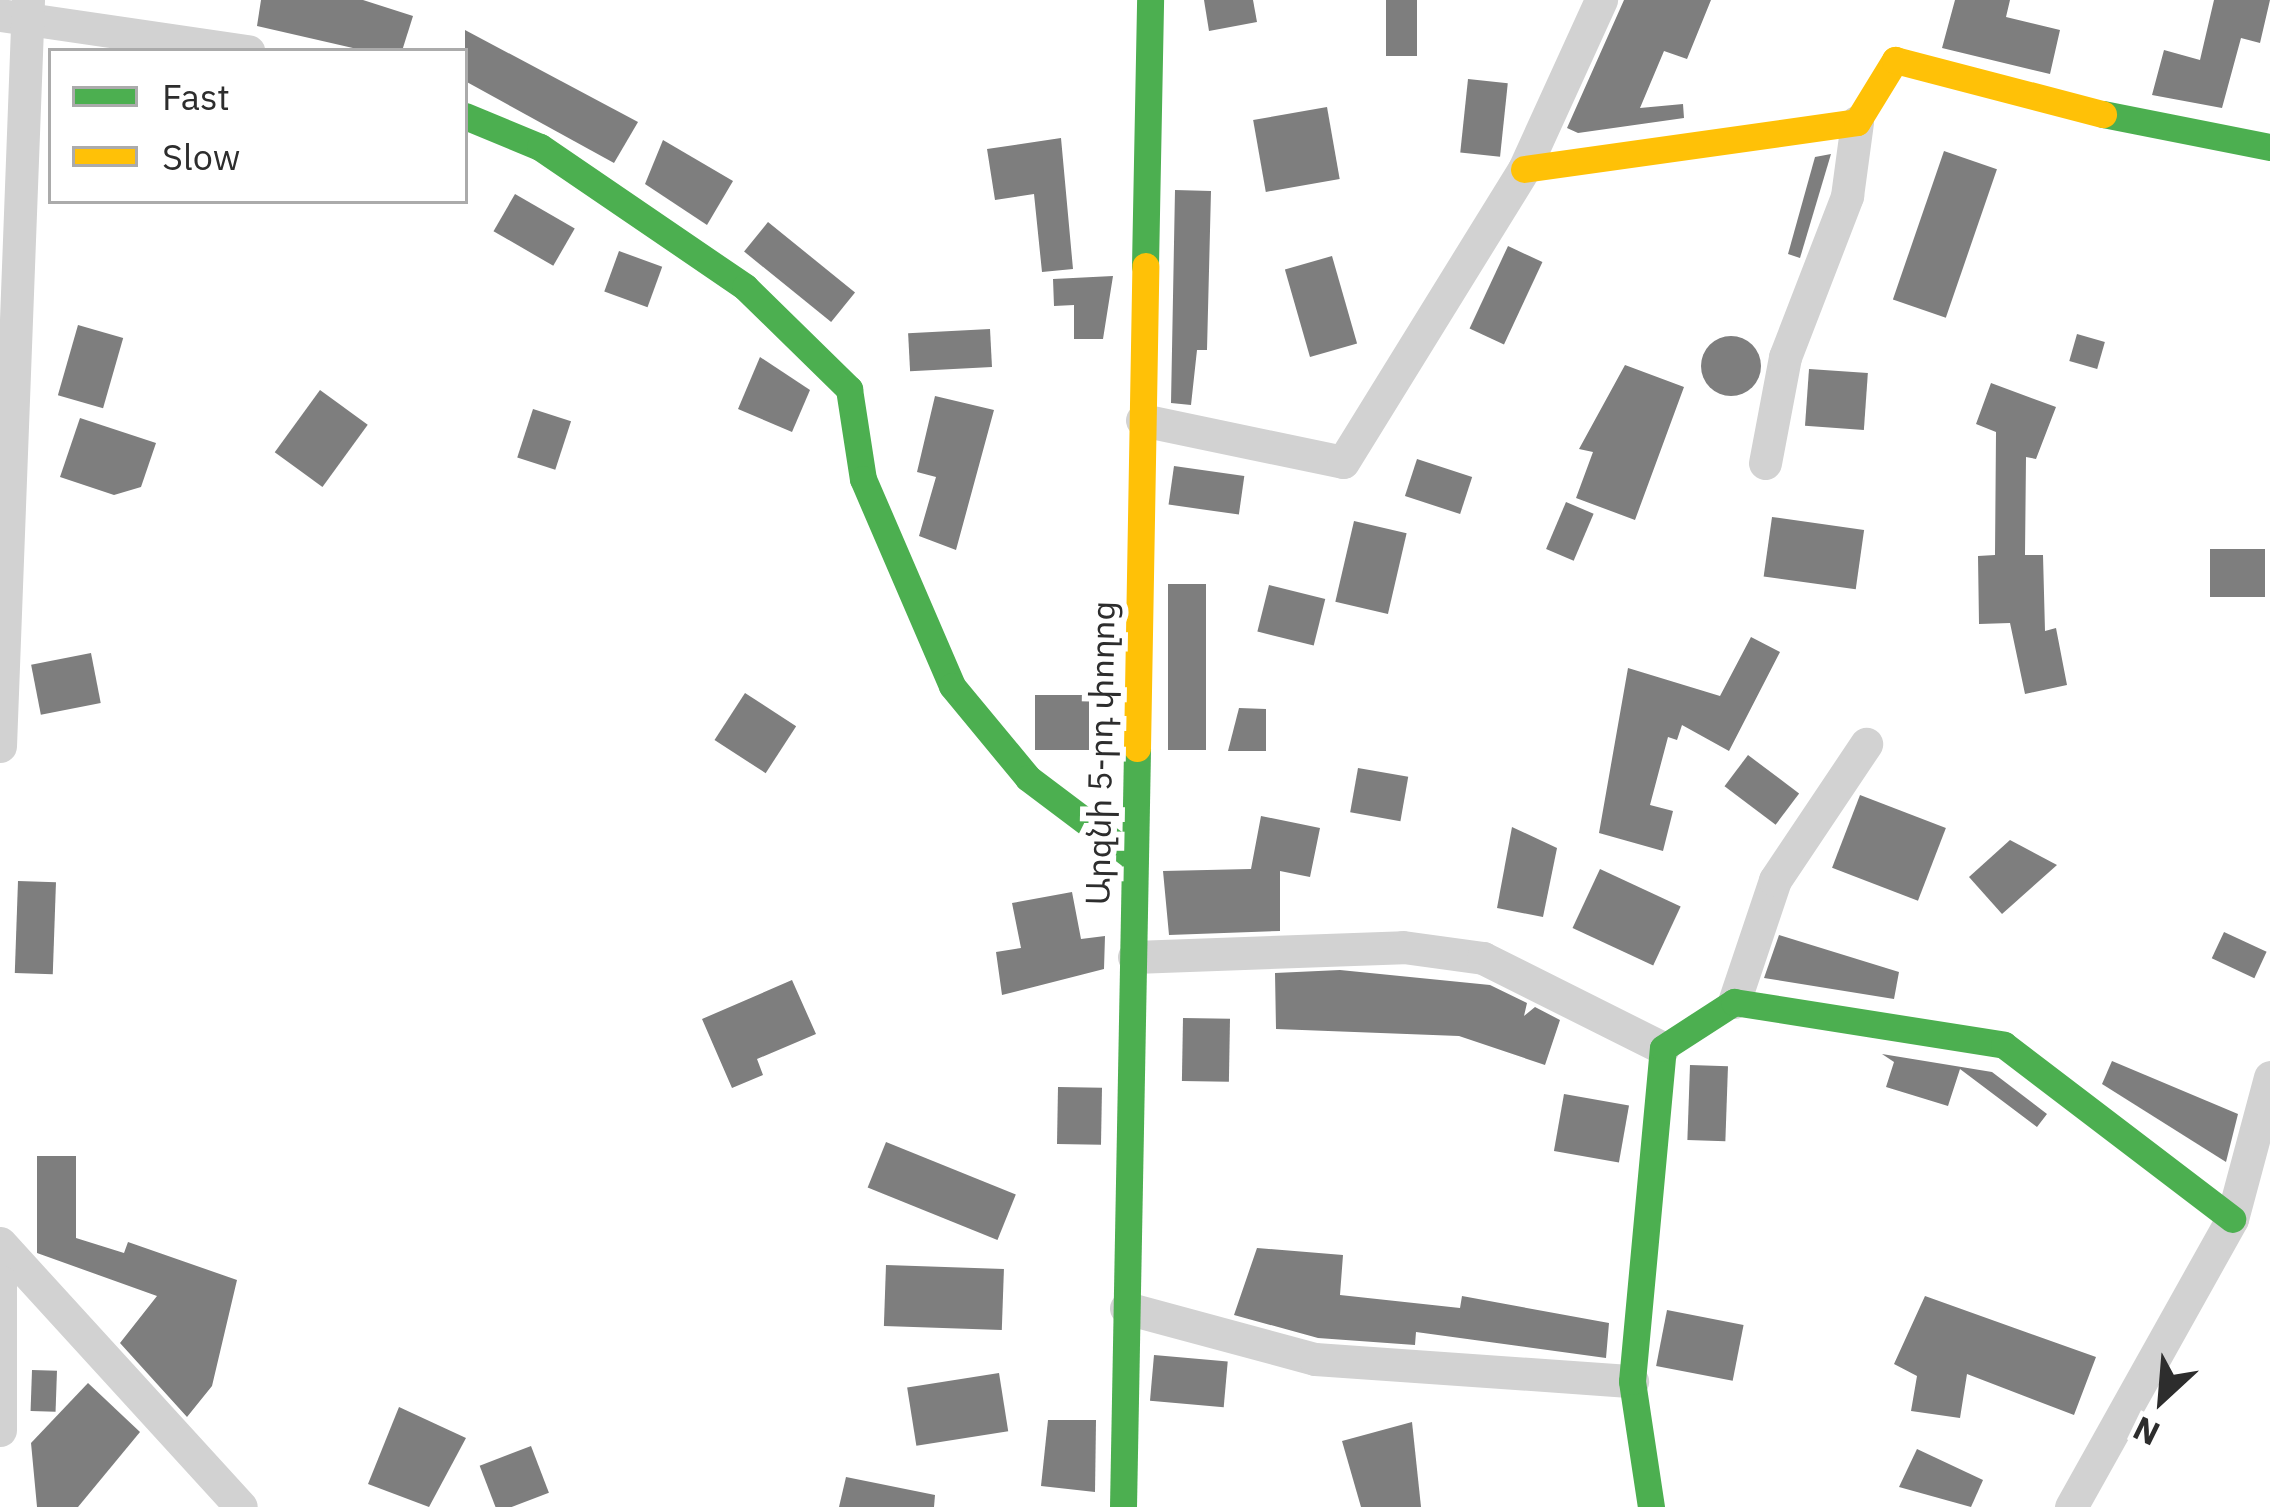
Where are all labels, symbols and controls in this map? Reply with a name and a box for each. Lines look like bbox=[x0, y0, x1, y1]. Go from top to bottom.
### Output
legend bbox=[48, 48, 468, 204]
text: Fast bbox=[162, 73, 230, 120]
text: Slow bbox=[162, 133, 240, 180]
street label: Արզնի 5-րդ փողոց bbox=[1078, 600, 1122, 906]
north arrow bbox=[2102, 1339, 2222, 1459]
text: N bbox=[2126, 1407, 2166, 1456]

